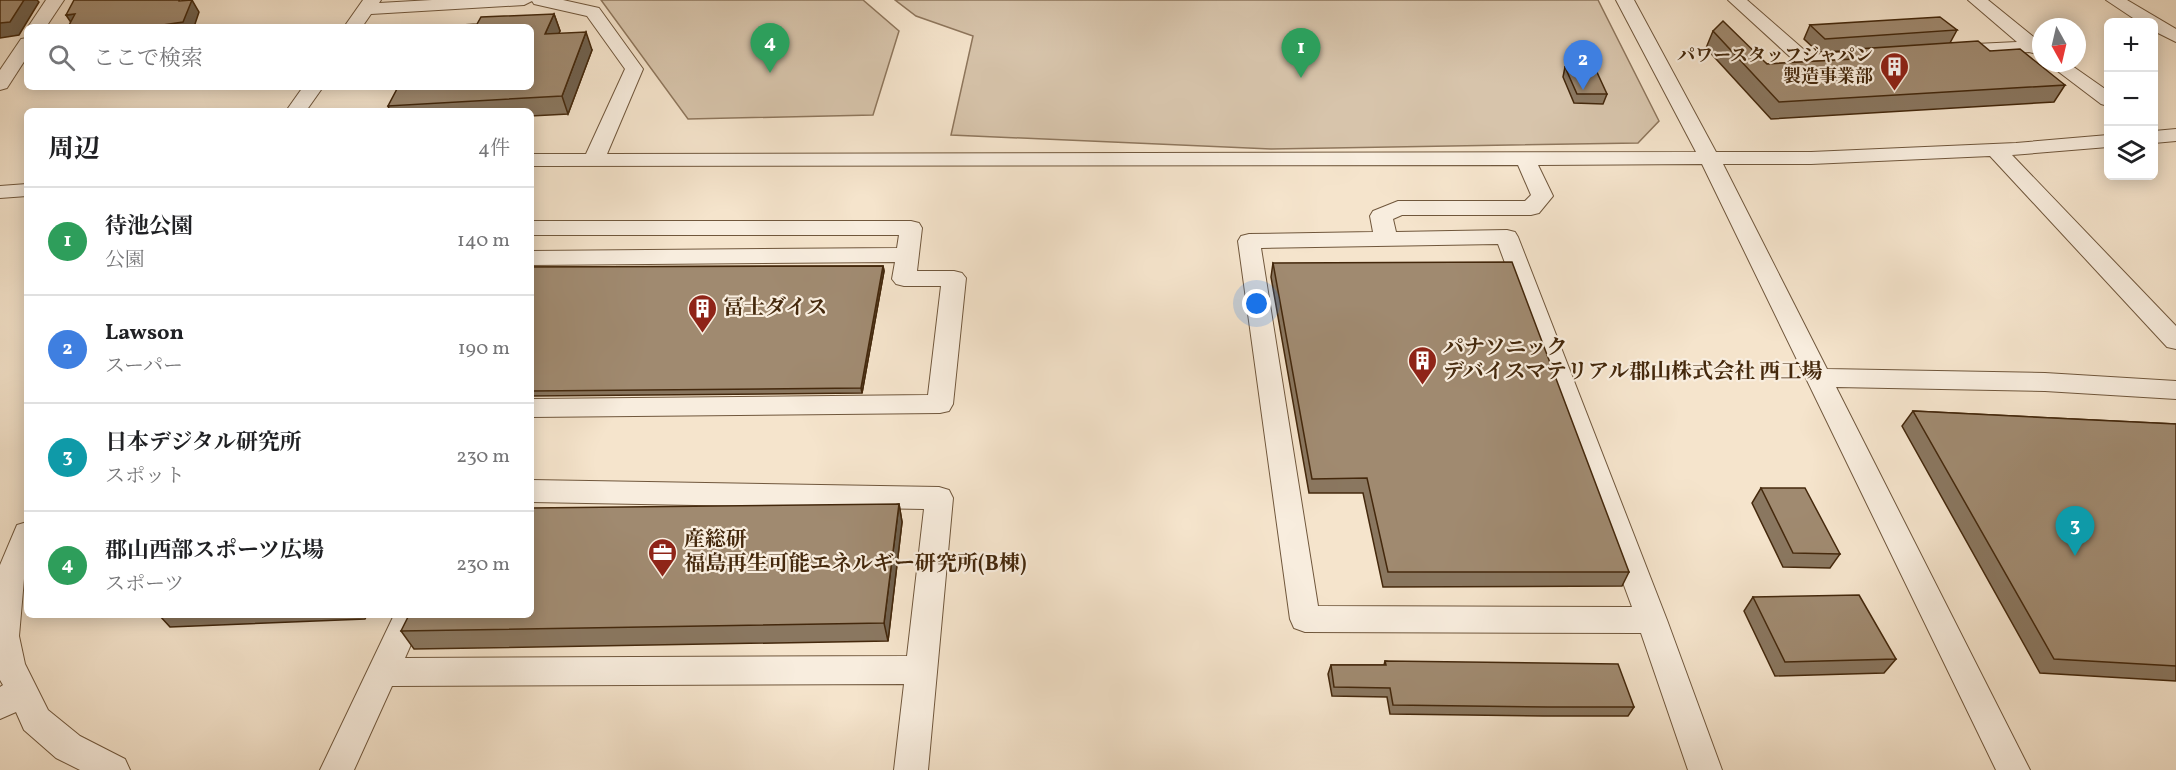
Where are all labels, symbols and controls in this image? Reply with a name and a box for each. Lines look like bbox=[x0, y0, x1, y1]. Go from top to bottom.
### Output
north arrow bbox=[2032, 18, 2086, 72]
map controls bbox=[2104, 18, 2158, 180]
button: + bbox=[2104, 18, 2158, 72]
pin: 4 bbox=[750, 23, 790, 73]
search box bbox=[24, 24, 534, 90]
pin: 1 bbox=[1282, 28, 1320, 78]
pin: 2 bbox=[1564, 40, 1602, 90]
icon: search bbox=[45, 41, 78, 74]
text: ここで検索 bbox=[93, 44, 203, 75]
place label: パワースタッフジャパン 製造事業部 bbox=[1677, 44, 1873, 90]
building icon: パワースタッフジャパン 製造事業部 bbox=[1878, 50, 1910, 92]
button: − bbox=[2104, 72, 2158, 126]
button: layers bbox=[2104, 126, 2158, 180]
text: 周辺 bbox=[48, 132, 100, 168]
text: 4件 bbox=[478, 135, 510, 163]
text: 待池公園 bbox=[105, 212, 193, 243]
text: 1 bbox=[63, 227, 72, 255]
text: 140 m bbox=[457, 227, 510, 255]
text: 公園 bbox=[105, 247, 145, 275]
your location bbox=[1242, 289, 1271, 318]
building icon: 冨士ダイス bbox=[686, 292, 718, 334]
place label: 冨士ダイス bbox=[723, 294, 827, 323]
text: Lawson bbox=[105, 318, 184, 349]
place label: パナソニック デバイスマテリアル郡山株式会社 西工場 bbox=[1443, 334, 1822, 387]
text: 2 bbox=[62, 335, 73, 363]
text: 190 m bbox=[458, 335, 510, 363]
building icon: パナソニック デバイスマテリアル郡山株式会社 西工場 bbox=[1406, 344, 1438, 386]
text: スーパー bbox=[105, 353, 183, 381]
text: 日本デジタル研究所 bbox=[105, 428, 302, 459]
text: 3 bbox=[62, 443, 73, 471]
text: 230 m bbox=[456, 443, 510, 471]
text: スポット bbox=[105, 463, 185, 491]
pin: 3 bbox=[2056, 506, 2094, 556]
place label: 産総研 福島再生可能エネルギー研究所(B棟) bbox=[684, 526, 1027, 579]
text: 郡山西部スポーツ広場 bbox=[105, 536, 324, 567]
office icon: 産総研 福島再生可能エネルギー研究所(B棟) bbox=[647, 536, 679, 578]
text: 4 bbox=[61, 551, 74, 579]
text: 230 m bbox=[456, 551, 510, 579]
text: スポーツ bbox=[105, 571, 184, 599]

